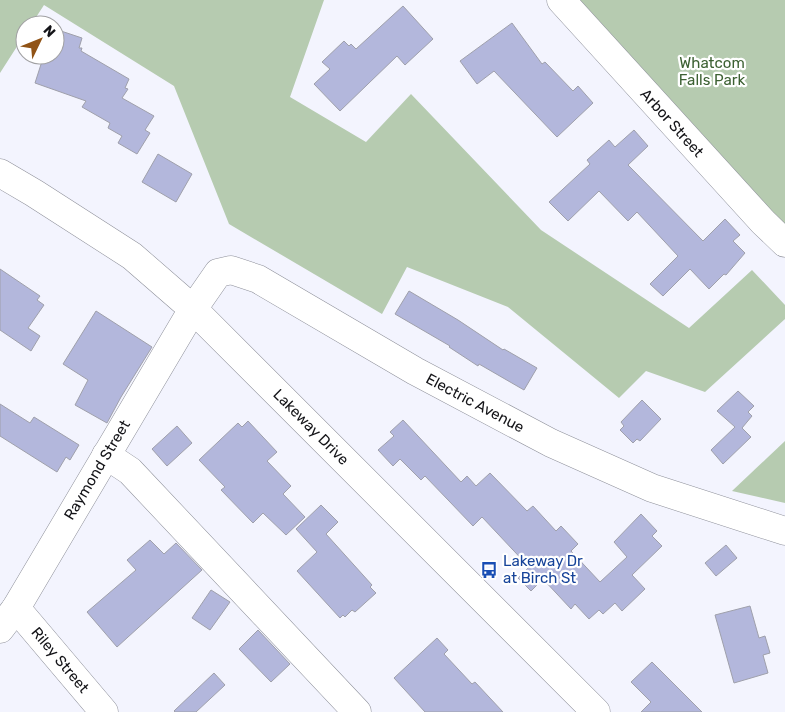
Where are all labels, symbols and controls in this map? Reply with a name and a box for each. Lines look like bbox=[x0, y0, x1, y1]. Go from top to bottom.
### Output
north arrow bbox=[15, 15, 65, 65]
text: N bbox=[39, 22, 59, 41]
park label: Whatcom Falls Park bbox=[679, 54, 745, 89]
street label: Arbor Street bbox=[637, 85, 707, 161]
street label: Electric Avenue bbox=[423, 370, 527, 436]
street label: Lakeway Drive bbox=[269, 385, 353, 469]
street label: Raymond Street bbox=[60, 417, 134, 523]
place label: Lakeway Dr at Birch St bbox=[503, 552, 583, 587]
bus stop icon: Lakeway Dr at Birch St bbox=[479, 560, 499, 580]
street label: Riley Street bbox=[27, 624, 93, 697]

